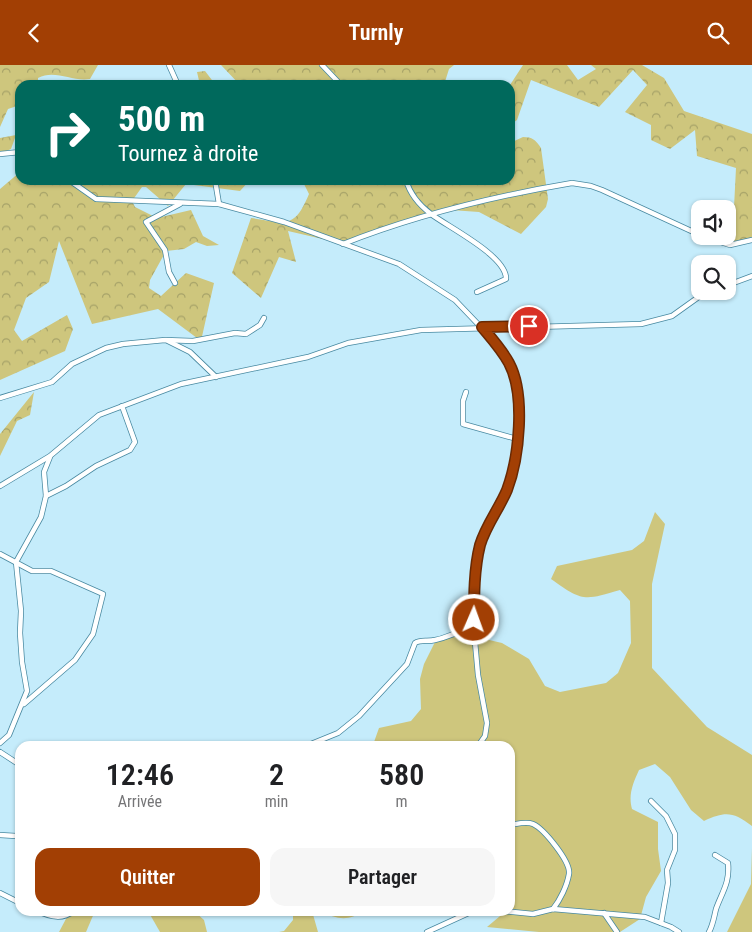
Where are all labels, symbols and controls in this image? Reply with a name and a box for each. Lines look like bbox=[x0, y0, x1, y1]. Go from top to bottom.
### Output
icon: back bbox=[20, 19, 48, 47]
icon: search bbox=[704, 19, 732, 47]
text: Turnly bbox=[349, 20, 403, 45]
text: 500 m bbox=[118, 99, 205, 140]
icon: right bbox=[35, 100, 100, 165]
text: Tournez à droite bbox=[118, 141, 258, 166]
map controls bbox=[691, 200, 736, 300]
button: sound bbox=[691, 200, 736, 245]
button: search bbox=[691, 255, 736, 300]
pin bbox=[508, 305, 550, 347]
icon: arrive bbox=[515, 312, 543, 340]
position arrow bbox=[447, 593, 499, 645]
text: 12:46 bbox=[106, 757, 174, 792]
text: 2 bbox=[269, 757, 284, 792]
text: 580 bbox=[379, 757, 424, 792]
text: Arrivée bbox=[118, 792, 162, 811]
text: min bbox=[265, 792, 288, 811]
text: m bbox=[396, 792, 408, 811]
button: Quitter bbox=[35, 848, 260, 906]
button: Partager bbox=[270, 848, 495, 906]

